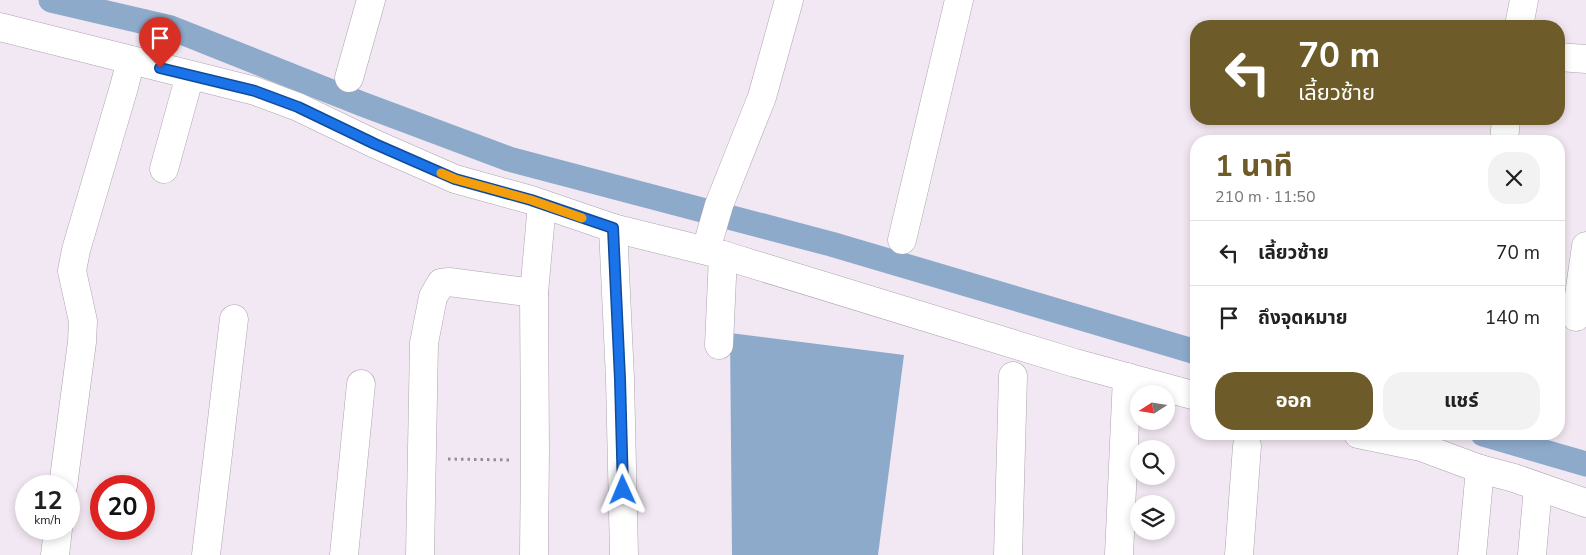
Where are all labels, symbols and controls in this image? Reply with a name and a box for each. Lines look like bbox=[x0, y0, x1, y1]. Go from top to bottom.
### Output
pin bbox=[139, 17, 181, 68]
icon: arrive bbox=[146, 24, 174, 52]
text: 70 m bbox=[1298, 32, 1380, 79]
icon: left bbox=[1215, 40, 1280, 105]
text: เลี้ยวซ้าย bbox=[1298, 78, 1375, 108]
text: 1 นาที bbox=[1215, 146, 1293, 187]
button: close bbox=[1488, 152, 1540, 204]
text: 210 m · 11:50 bbox=[1215, 186, 1316, 208]
icon: left bbox=[1215, 239, 1243, 267]
text: เลี้ยวซ้าย bbox=[1258, 240, 1329, 266]
text: 70 m bbox=[1496, 240, 1540, 266]
icon: arrive bbox=[1215, 304, 1243, 332]
text: ถึงจุดหมาย bbox=[1258, 305, 1348, 331]
text: 140 m bbox=[1485, 305, 1540, 331]
button: ออก bbox=[1215, 372, 1373, 430]
button: แชร์ bbox=[1383, 372, 1540, 430]
north arrow bbox=[1130, 385, 1175, 430]
map controls bbox=[1130, 385, 1175, 540]
button: search bbox=[1130, 440, 1175, 485]
position arrow bbox=[596, 463, 648, 515]
speed limit sign: 20 bbox=[90, 475, 155, 540]
text: 12 bbox=[32, 484, 63, 518]
button: layers bbox=[1130, 495, 1175, 540]
text: km/h bbox=[34, 512, 61, 528]

